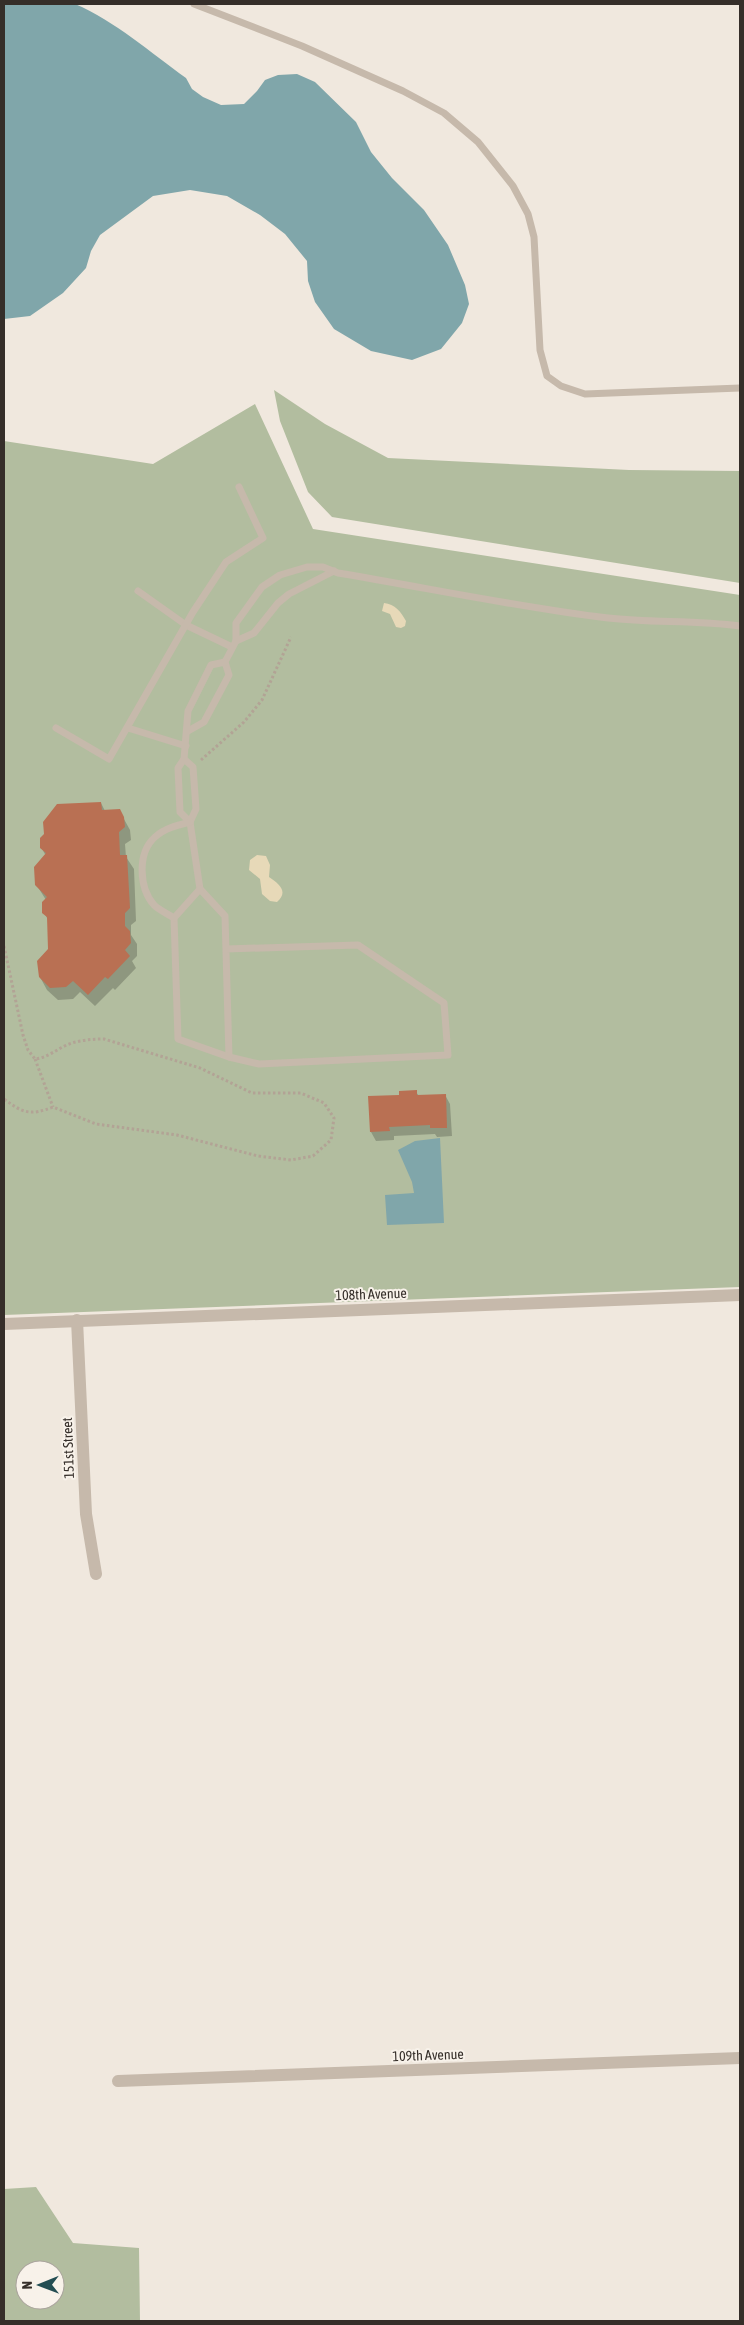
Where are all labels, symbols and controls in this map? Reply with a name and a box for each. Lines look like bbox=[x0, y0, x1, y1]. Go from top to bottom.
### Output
street label: 108th Avenue bbox=[335, 1285, 407, 1303]
street label: 151st Street bbox=[59, 1417, 77, 1479]
street label: 109th Avenue bbox=[392, 2046, 464, 2064]
north arrow bbox=[15, 2260, 65, 2310]
text: N bbox=[19, 2281, 35, 2289]

